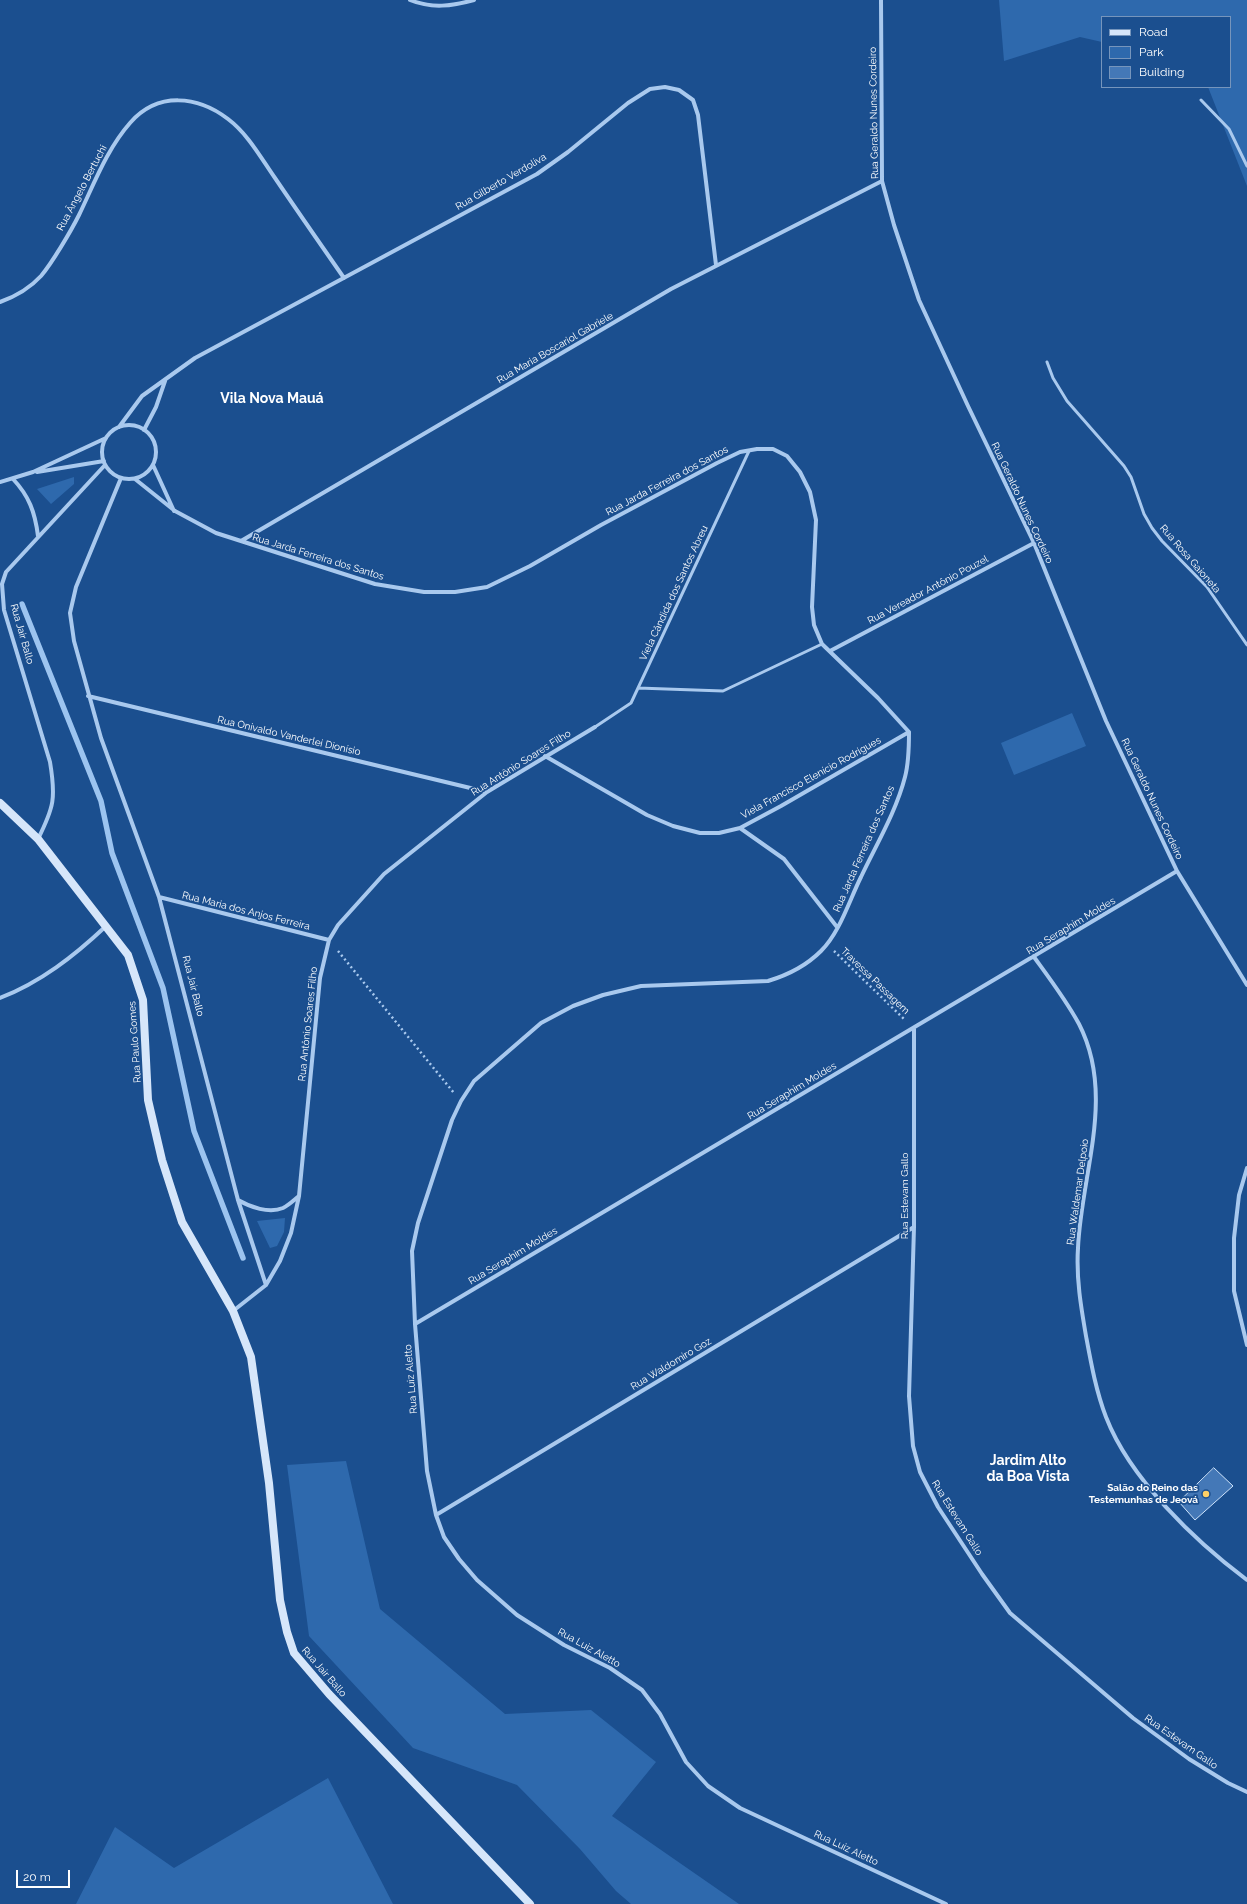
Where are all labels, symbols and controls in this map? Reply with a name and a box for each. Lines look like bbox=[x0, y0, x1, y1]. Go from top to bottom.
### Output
legend bbox=[1101, 16, 1231, 88]
text: Road bbox=[1139, 25, 1168, 39]
text: Park bbox=[1139, 45, 1164, 59]
street label: Rua Geraldo Nunes Cordeiro bbox=[867, 47, 881, 179]
text: Building bbox=[1139, 65, 1185, 79]
street label: Rua Ângelo Bertuchi bbox=[54, 143, 110, 233]
street label: Rua Gilberto Verdoliva bbox=[453, 151, 549, 213]
street label: Rua Maria Boscariol Gabriele bbox=[495, 310, 615, 386]
district label: Vila Nova Mauá bbox=[220, 391, 324, 407]
street label: Rua Geraldo Nunes Cordeiro bbox=[989, 441, 1055, 565]
street label: Rua Jarda Ferreira dos Santos bbox=[604, 444, 730, 518]
street label: Rua Rosa Gaioneta bbox=[1157, 522, 1223, 596]
street label: Viela Cândida dos Santos Abreu bbox=[637, 523, 711, 663]
street label: Rua Jarda Ferreira dos Santos bbox=[251, 531, 385, 583]
street label: Rua Vereador Antônio Pouzel bbox=[866, 553, 990, 627]
street label: Rua Jair Ballo bbox=[8, 602, 36, 666]
street label: Rua Onivaldo Vanderlei Dionísio bbox=[216, 714, 362, 758]
street label: Rua Antônio Soares Filho bbox=[469, 727, 573, 799]
street label: Viela Francisco Elenício Rodrigues bbox=[739, 734, 883, 822]
street label: Rua Geraldo Nunes Cordeiro bbox=[1119, 737, 1185, 861]
street label: Rua Jarda Ferreira dos Santos bbox=[831, 784, 897, 914]
street label: Rua Maria dos Anjos Ferreira bbox=[181, 889, 311, 933]
street label: Rua Seraphim Moldes bbox=[1024, 895, 1118, 957]
street label: Travessa Passagem bbox=[838, 945, 912, 1017]
street label: Rua Jair Ballo bbox=[180, 954, 206, 1018]
street label: Rua Antônio Soares Filho bbox=[296, 966, 320, 1082]
street label: Rua Paulo Gomes bbox=[126, 1001, 144, 1083]
street label: Rua Seraphim Moldes bbox=[745, 1060, 839, 1122]
street label: Rua Waldemar Delpoio bbox=[1065, 1138, 1091, 1246]
street label: Rua Estevam Gallo bbox=[899, 1153, 911, 1239]
street label: Rua Seraphim Moldes bbox=[466, 1225, 560, 1287]
street label: Rua Waldomiro Goz bbox=[629, 1335, 713, 1393]
street label: Rua Luiz Aletto bbox=[402, 1344, 420, 1414]
district label: Jardim Alto da Boa Vista bbox=[986, 1453, 1070, 1486]
street label: Rua Estevam Gallo bbox=[929, 1478, 985, 1558]
place label: Salão do Reino das Testemunhas de Jeová bbox=[1089, 1482, 1198, 1506]
marker: Salão do Reino das Testemunhas de Jeová bbox=[1201, 1489, 1211, 1499]
street label: Rua Luiz Aletto bbox=[556, 1626, 622, 1670]
street label: Rua Jair Ballo bbox=[299, 1645, 349, 1699]
street label: Rua Estevam Gallo bbox=[1142, 1712, 1220, 1772]
street label: Rua Luiz Aletto bbox=[812, 1828, 880, 1868]
scale bar bbox=[18, 1862, 72, 1888]
text: 20 m bbox=[23, 1870, 51, 1884]

